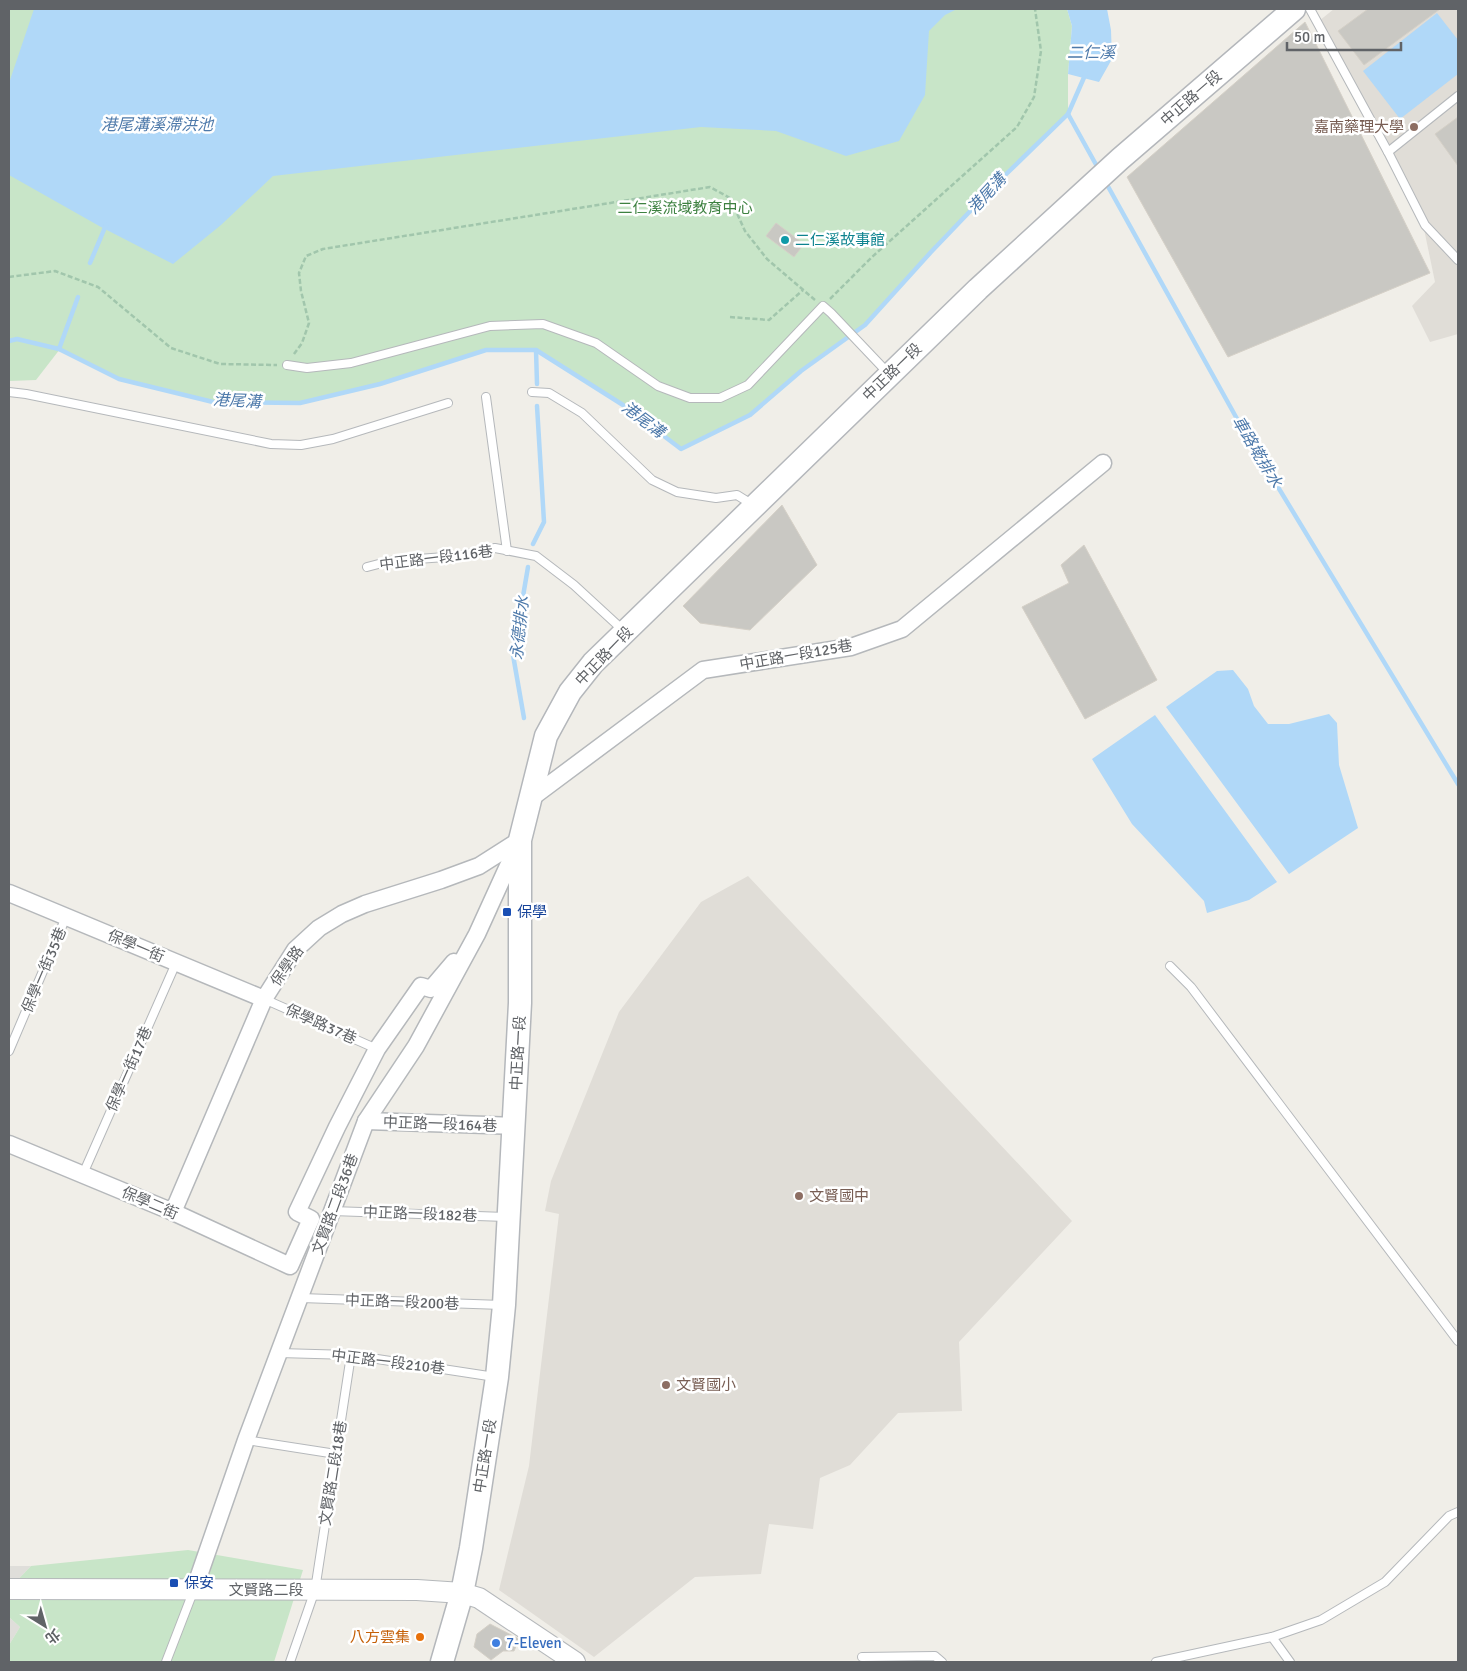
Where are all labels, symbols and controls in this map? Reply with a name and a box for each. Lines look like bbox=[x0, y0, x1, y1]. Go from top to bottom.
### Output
scale bar bbox=[1287, 20, 1401, 52]
text: 50 m bbox=[1294, 28, 1325, 46]
water label: 二仁溪 bbox=[1067, 43, 1117, 63]
street label: 中正路一段 bbox=[1157, 67, 1225, 129]
water label: 港尾溝溪滯洪池 bbox=[101, 115, 215, 135]
place label: 嘉南藥理大學 bbox=[1314, 118, 1404, 136]
marker: 嘉南藥理大學 bbox=[1408, 121, 1420, 133]
water label: 港尾溝 bbox=[963, 168, 1012, 218]
park label: 二仁溪流域教育中心 bbox=[617, 199, 753, 217]
place label: 二仁溪故事館 bbox=[795, 231, 885, 249]
marker: 二仁溪故事館 bbox=[779, 234, 791, 246]
street label: 中正路一段 bbox=[859, 339, 925, 405]
water label: 港尾溝 bbox=[213, 390, 263, 412]
water label: 港尾溝 bbox=[618, 398, 670, 444]
water label: 車路墘排水 bbox=[1228, 413, 1287, 492]
street label: 中正路一段116巷 bbox=[378, 542, 494, 574]
water label: 永德排水 bbox=[507, 594, 533, 661]
street label: 中正路一段 bbox=[571, 623, 637, 689]
street label: 中正路一段125巷 bbox=[738, 636, 854, 674]
place label: 保學 bbox=[517, 903, 547, 921]
marker: 保學 bbox=[501, 906, 513, 918]
street label: 保學一街35巷 bbox=[18, 925, 70, 1015]
street label: 保學一街 bbox=[105, 926, 167, 966]
street label: 保學路 bbox=[267, 942, 307, 990]
street label: 保學路37巷 bbox=[283, 1000, 359, 1048]
street label: 中正路一段 bbox=[507, 1015, 529, 1091]
street label: 保學一街17巷 bbox=[102, 1024, 156, 1114]
street label: 中正路一段164巷 bbox=[383, 1113, 497, 1135]
street label: 文賢路二段36巷 bbox=[308, 1151, 362, 1257]
street label: 保學二街 bbox=[119, 1183, 181, 1223]
place label: 文賢國中 bbox=[809, 1187, 869, 1205]
marker: 文賢國中 bbox=[793, 1190, 805, 1202]
street label: 中正路一段182巷 bbox=[363, 1203, 477, 1225]
street label: 中正路一段200巷 bbox=[345, 1291, 459, 1313]
street label: 中正路一段210巷 bbox=[330, 1346, 446, 1378]
place label: 文賢國小 bbox=[676, 1376, 736, 1394]
marker: 文賢國小 bbox=[660, 1379, 672, 1391]
street label: 中正路一段 bbox=[470, 1418, 500, 1494]
street label: 文賢路二段18巷 bbox=[316, 1419, 350, 1527]
place label: 保安 bbox=[184, 1574, 214, 1592]
marker: 保安 bbox=[168, 1577, 180, 1589]
street label: 文賢路二段 bbox=[228, 1581, 304, 1599]
north arrow bbox=[20, 1601, 70, 1651]
text: 北 bbox=[42, 1625, 63, 1647]
place label: 八方雲集 bbox=[350, 1628, 410, 1646]
marker: 八方雲集 bbox=[414, 1631, 426, 1643]
place label: 7-Eleven bbox=[506, 1634, 562, 1652]
marker: 7-Eleven bbox=[490, 1637, 502, 1649]

